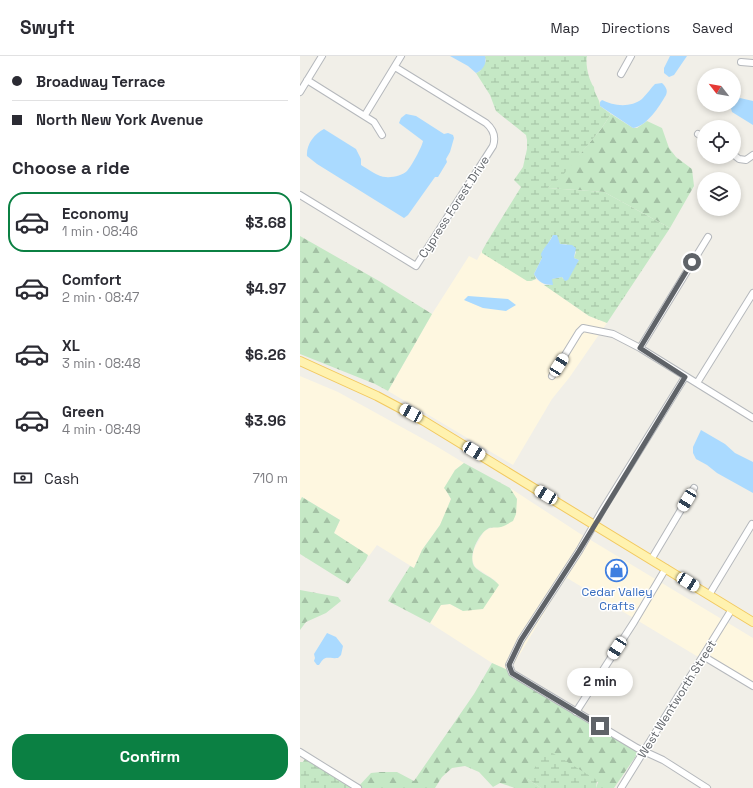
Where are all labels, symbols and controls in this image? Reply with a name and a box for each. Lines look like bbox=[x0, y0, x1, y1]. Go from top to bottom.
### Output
text: Swyft bbox=[20, 15, 75, 40]
text: Map bbox=[550, 19, 580, 37]
text: Directions bbox=[602, 19, 670, 37]
text: Saved bbox=[692, 19, 733, 37]
north arrow bbox=[697, 68, 741, 112]
map controls bbox=[697, 68, 741, 216]
text: Broadway Terrace bbox=[36, 72, 165, 91]
text: North New York Avenue bbox=[36, 110, 203, 129]
button: locate bbox=[697, 120, 741, 164]
street label: Cypress Forest Drive bbox=[415, 153, 493, 261]
text: Choose a ride bbox=[12, 156, 130, 179]
button: layers bbox=[697, 172, 741, 216]
icon: car bbox=[14, 204, 50, 240]
text: Economy bbox=[62, 204, 129, 223]
text: $3.68 bbox=[245, 213, 286, 232]
text: 1 min · 08:46 bbox=[62, 223, 138, 240]
route start bbox=[683, 253, 701, 271]
icon: car bbox=[14, 270, 50, 306]
text: Comfort bbox=[62, 270, 122, 289]
text: $4.97 bbox=[246, 279, 286, 298]
text: 2 min · 08:47 bbox=[62, 289, 139, 306]
icon: car bbox=[14, 336, 50, 372]
text: XL bbox=[62, 336, 80, 355]
text: $6.26 bbox=[245, 345, 286, 364]
car bbox=[548, 352, 570, 378]
text: 3 min · 08:48 bbox=[62, 355, 141, 372]
icon: car bbox=[14, 402, 50, 438]
text: Green bbox=[62, 402, 104, 421]
car bbox=[398, 402, 424, 424]
text: $3.96 bbox=[245, 411, 286, 430]
text: 4 min · 08:49 bbox=[62, 421, 141, 438]
car bbox=[461, 440, 487, 462]
icon: cash bbox=[12, 467, 34, 489]
text: Cash bbox=[44, 469, 79, 488]
text: 710 m bbox=[253, 470, 288, 487]
car bbox=[533, 484, 559, 506]
car bbox=[676, 487, 698, 513]
shop icon: Cedar Valley Crafts bbox=[604, 558, 630, 584]
car bbox=[675, 571, 701, 593]
place label: Cedar Valley Crafts bbox=[581, 584, 653, 614]
car bbox=[605, 635, 629, 661]
street label: West Wentworth Street bbox=[634, 637, 720, 761]
callout: 2 min bbox=[567, 668, 633, 696]
text: 2 min bbox=[583, 673, 617, 690]
route end bbox=[591, 717, 609, 735]
button: Confirm bbox=[12, 734, 288, 780]

